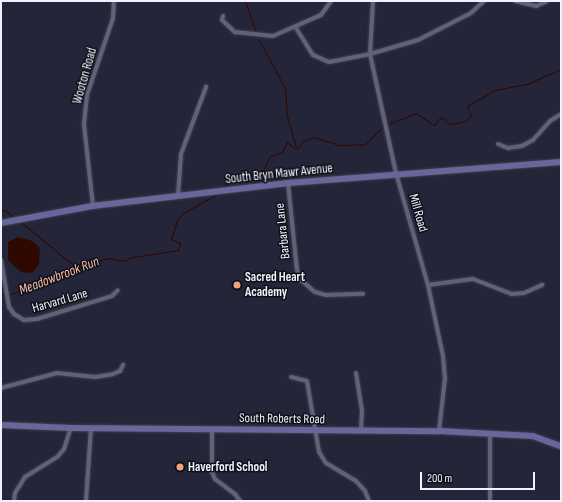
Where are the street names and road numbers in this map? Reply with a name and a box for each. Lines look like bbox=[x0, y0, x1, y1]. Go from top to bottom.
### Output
street label: Wooton Road bbox=[70, 46, 100, 106]
street label: South Bryn Mawr Avenue bbox=[225, 161, 333, 187]
street label: Mill Road bbox=[405, 192, 431, 234]
street label: Barbara Lane bbox=[272, 202, 294, 260]
street label: Harvard Lane bbox=[31, 286, 89, 316]
street label: South Roberts Road bbox=[239, 410, 325, 428]

